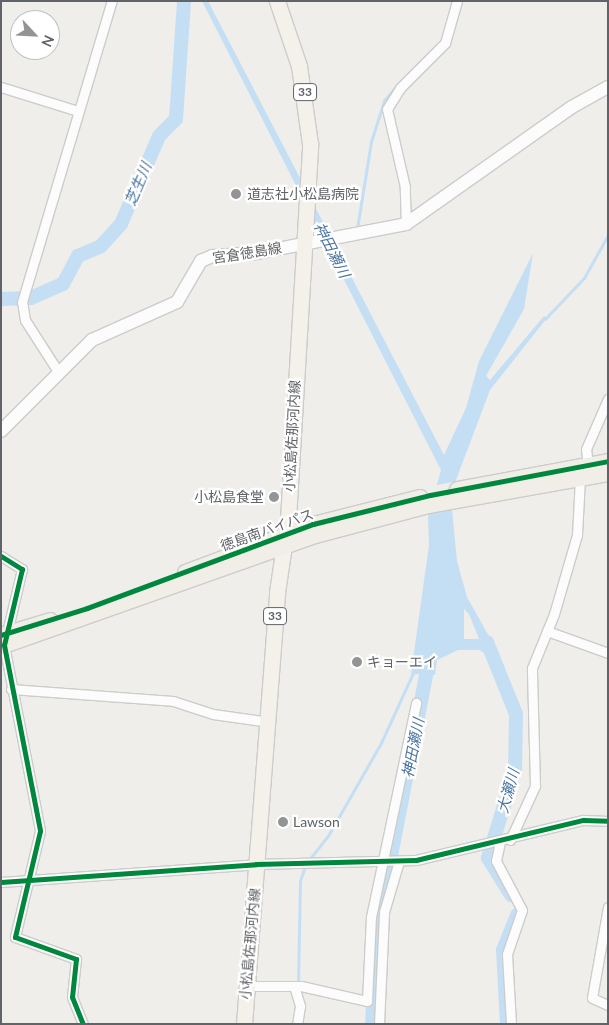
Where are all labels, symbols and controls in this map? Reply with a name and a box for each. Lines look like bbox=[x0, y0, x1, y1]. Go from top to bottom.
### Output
north arrow bbox=[10, 10, 60, 60]
text: N bbox=[38, 33, 58, 50]
road number: 33 bbox=[292, 82, 318, 101]
water label: 芝生川 bbox=[121, 160, 155, 208]
place label: 道志社小松島病院 bbox=[247, 186, 359, 202]
marker: 道志社小松島病院 bbox=[229, 187, 243, 201]
water label: 神田瀬川 bbox=[310, 219, 354, 281]
street label: 宮倉徳島線 bbox=[211, 239, 283, 267]
street label: 小松島佐那河内線 bbox=[281, 380, 303, 492]
place label: 小松島食堂 bbox=[194, 489, 264, 505]
marker: 小松島食堂 bbox=[268, 491, 280, 503]
street label: 徳島南バイパス bbox=[218, 505, 316, 555]
road number: 33 bbox=[262, 606, 288, 626]
place label: キョーエイ bbox=[367, 654, 437, 670]
marker: キョーエイ bbox=[351, 656, 363, 668]
water label: 神田瀬川 bbox=[398, 717, 428, 779]
water label: 大瀬川 bbox=[493, 767, 523, 815]
place label: Lawson bbox=[293, 814, 340, 830]
marker: Lawson bbox=[277, 816, 289, 828]
street label: 小松島佐那河内線 bbox=[237, 887, 263, 1001]

